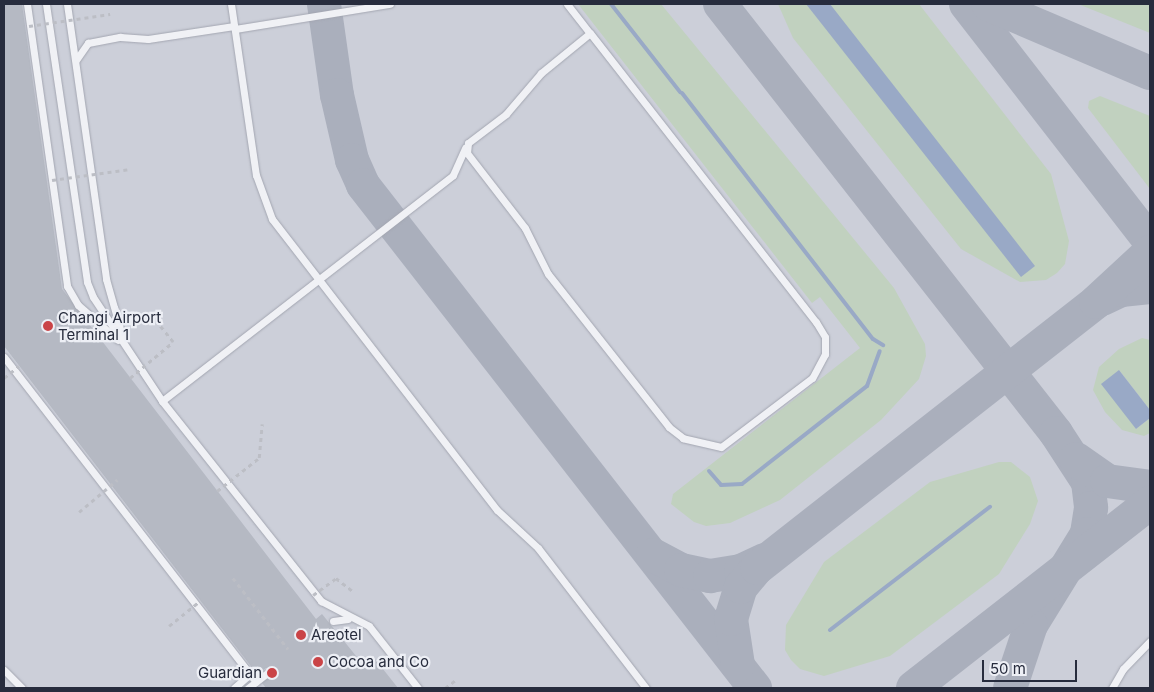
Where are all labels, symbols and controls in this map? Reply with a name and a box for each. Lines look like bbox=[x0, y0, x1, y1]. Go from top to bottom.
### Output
place label: Changi Airport Terminal 1 bbox=[58, 308, 161, 343]
marker: Changi Airport Terminal 1 bbox=[42, 320, 54, 332]
place label: Areotel bbox=[311, 626, 362, 644]
marker: Areotel bbox=[295, 629, 307, 641]
scale bar bbox=[984, 650, 1079, 682]
place label: Cocoa and Co bbox=[328, 653, 429, 671]
marker: Cocoa and Co bbox=[312, 656, 324, 668]
text: 50 m bbox=[990, 659, 1026, 678]
place label: Guardian bbox=[198, 664, 262, 682]
marker: Guardian bbox=[266, 667, 278, 679]

